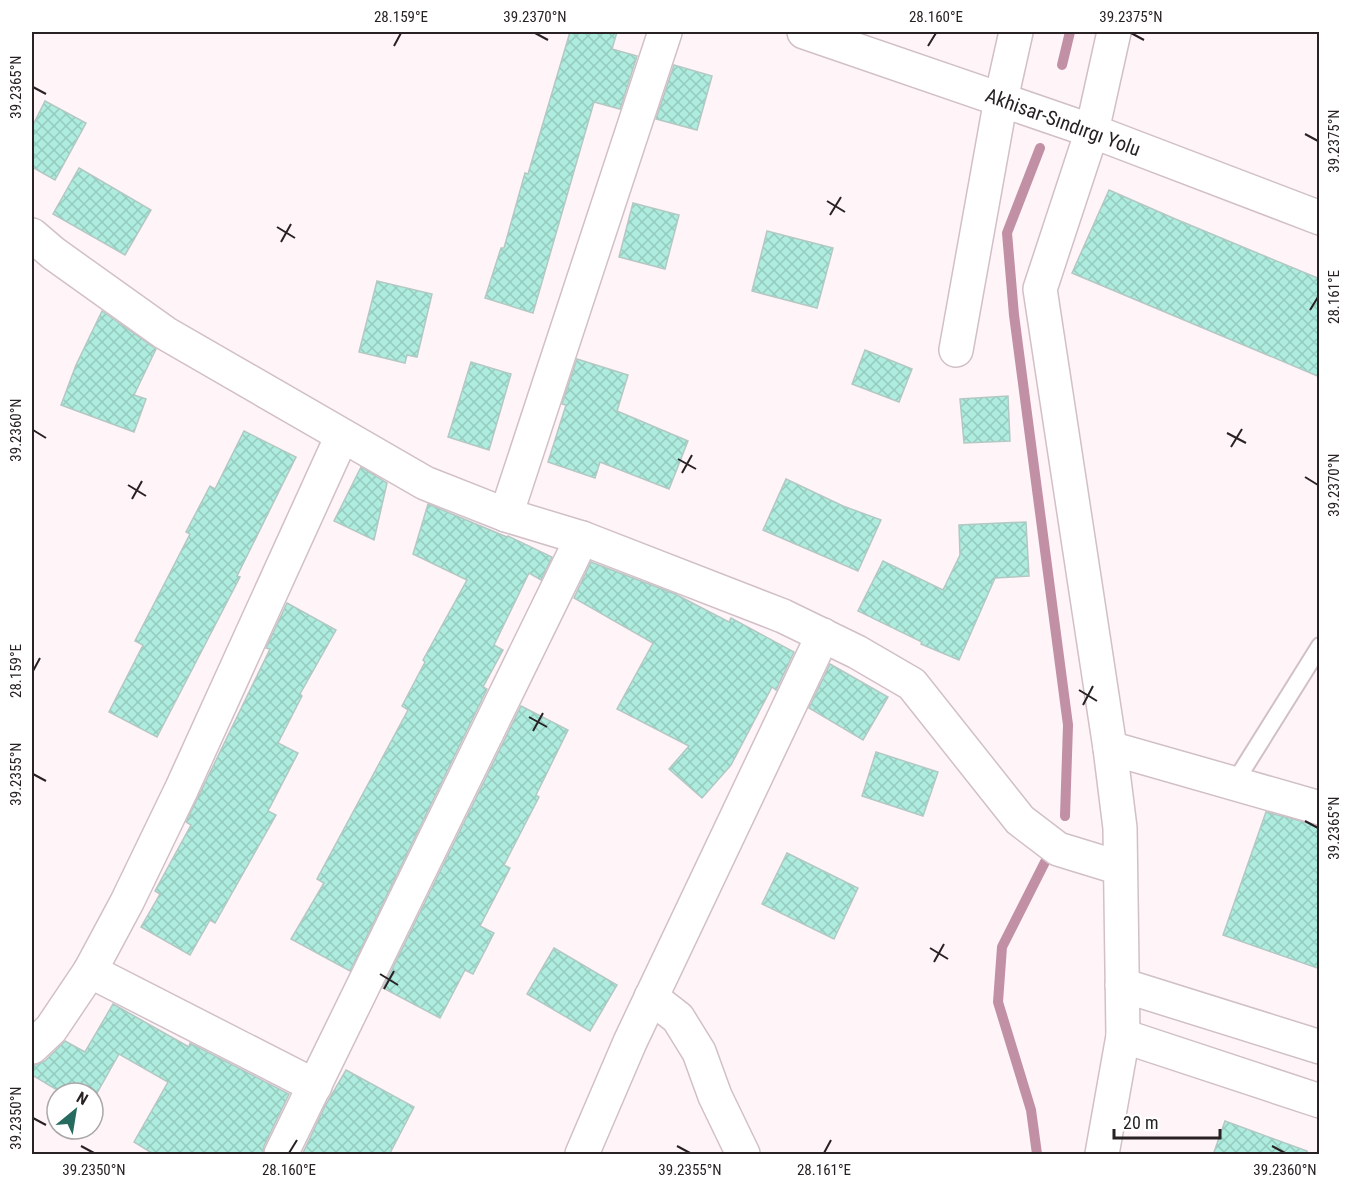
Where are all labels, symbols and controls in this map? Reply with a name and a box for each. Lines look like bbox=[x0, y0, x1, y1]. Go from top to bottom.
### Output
text: 28.159°E bbox=[374, 8, 428, 26]
text: 39.2370°N bbox=[503, 8, 567, 26]
text: 28.160°E bbox=[909, 8, 963, 26]
text: 39.2375°N bbox=[1099, 8, 1163, 26]
text: 39.2365°N bbox=[7, 55, 25, 119]
street label: Akhisar-Sındırgı Yolu bbox=[982, 83, 1144, 161]
text: 39.2375°N bbox=[1325, 109, 1343, 173]
text: 28.161°E bbox=[1325, 270, 1343, 324]
text: 39.2360°N bbox=[7, 398, 25, 462]
text: 39.2370°N bbox=[1325, 453, 1343, 517]
text: 28.159°E bbox=[7, 644, 25, 698]
text: 39.2355°N bbox=[7, 742, 25, 806]
text: 39.2365°N bbox=[1325, 796, 1343, 860]
north arrow bbox=[45, 1081, 105, 1141]
text: 39.2350°N bbox=[7, 1086, 25, 1150]
text: N bbox=[73, 1088, 91, 1109]
scale bar bbox=[1114, 1102, 1220, 1140]
text: 20 m bbox=[1123, 1112, 1158, 1133]
text: 39.2350°N bbox=[62, 1161, 126, 1179]
text: 28.160°E bbox=[262, 1161, 316, 1179]
text: 39.2355°N bbox=[658, 1161, 722, 1179]
text: 28.161°E bbox=[797, 1161, 851, 1179]
text: 39.2360°N bbox=[1253, 1161, 1317, 1179]

